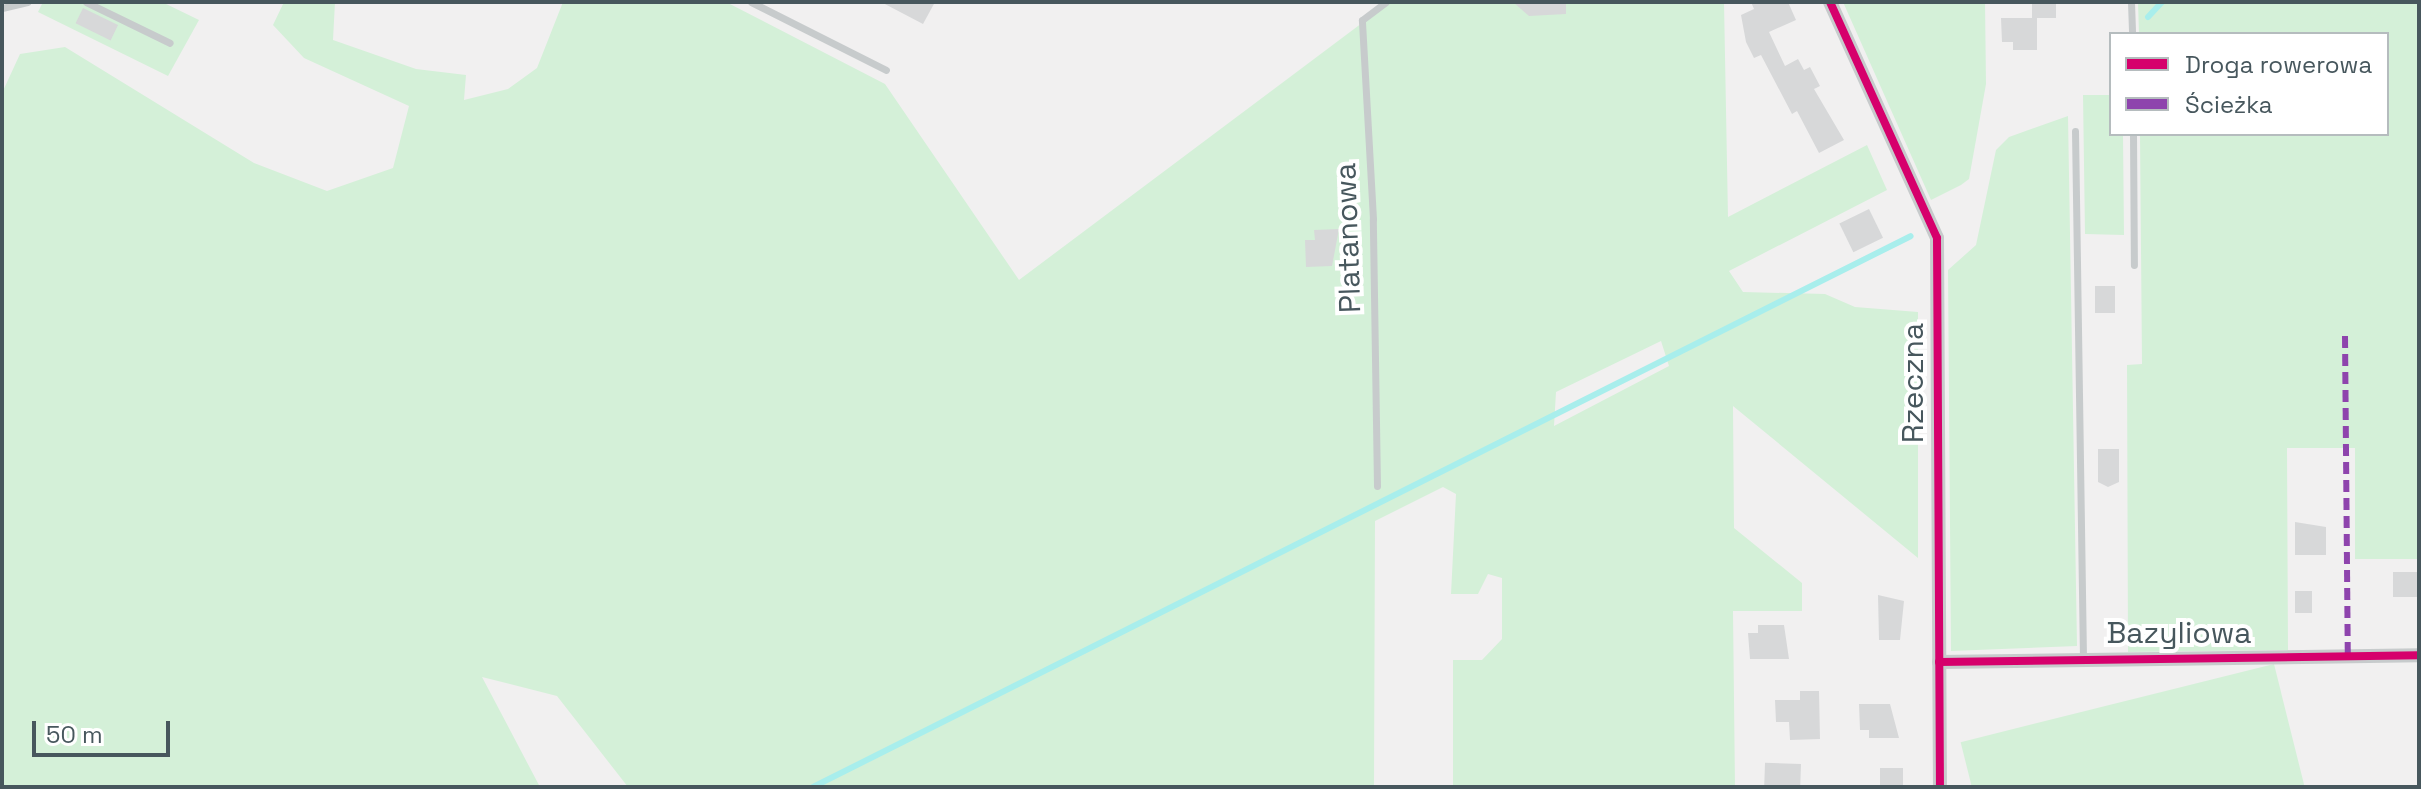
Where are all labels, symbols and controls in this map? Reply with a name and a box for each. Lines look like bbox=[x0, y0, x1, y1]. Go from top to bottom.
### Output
legend bbox=[2109, 32, 2389, 136]
text: Droga rowerowa bbox=[2185, 49, 2372, 80]
text: Ścieżka bbox=[2185, 89, 2273, 120]
street label: Platanowa bbox=[1327, 162, 1369, 314]
street label: Rzeczna bbox=[1895, 323, 1931, 443]
street label: Bazyliowa bbox=[2106, 615, 2252, 651]
scale bar bbox=[36, 705, 174, 755]
text: 50 m bbox=[46, 719, 103, 750]

